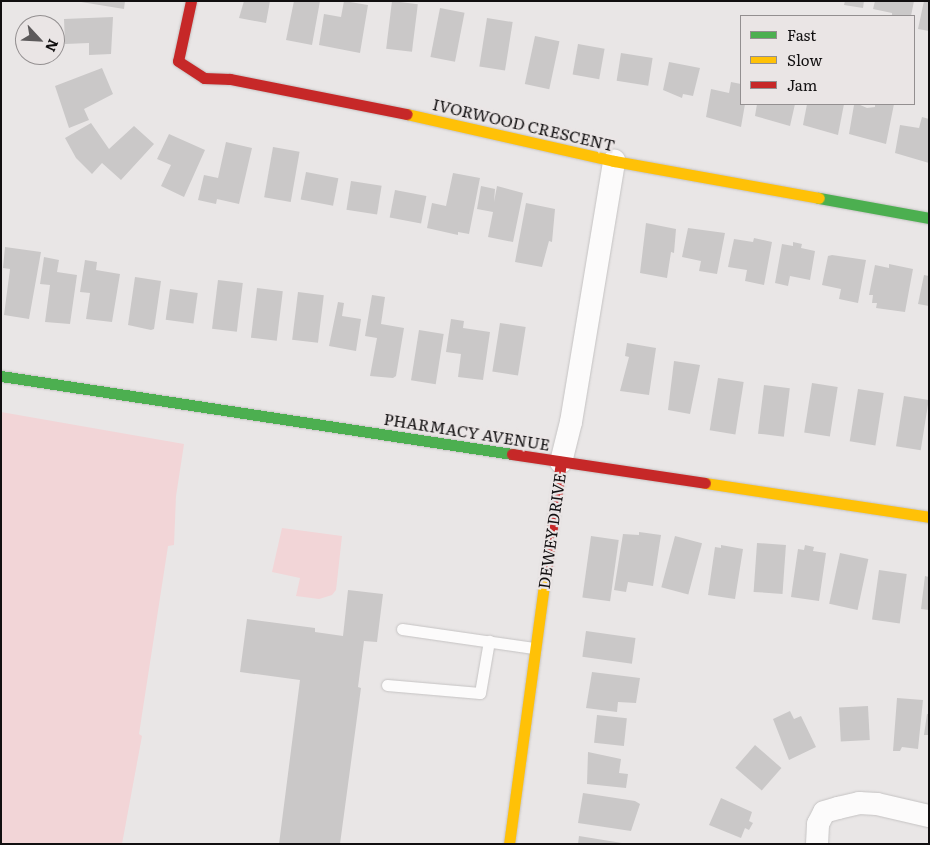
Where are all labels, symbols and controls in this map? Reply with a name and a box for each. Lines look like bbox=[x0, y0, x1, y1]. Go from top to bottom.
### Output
north arrow bbox=[15, 15, 65, 65]
legend bbox=[740, 15, 915, 105]
text: Fast bbox=[787, 23, 816, 46]
text: N bbox=[41, 36, 64, 55]
text: Slow bbox=[787, 48, 822, 71]
text: Jam bbox=[787, 73, 817, 96]
street label: IVORWOOD CRESCENT bbox=[431, 94, 617, 154]
street label: PHARMACY AVENUE bbox=[383, 408, 551, 454]
street label: DEWEY DRIVE bbox=[533, 472, 569, 590]

